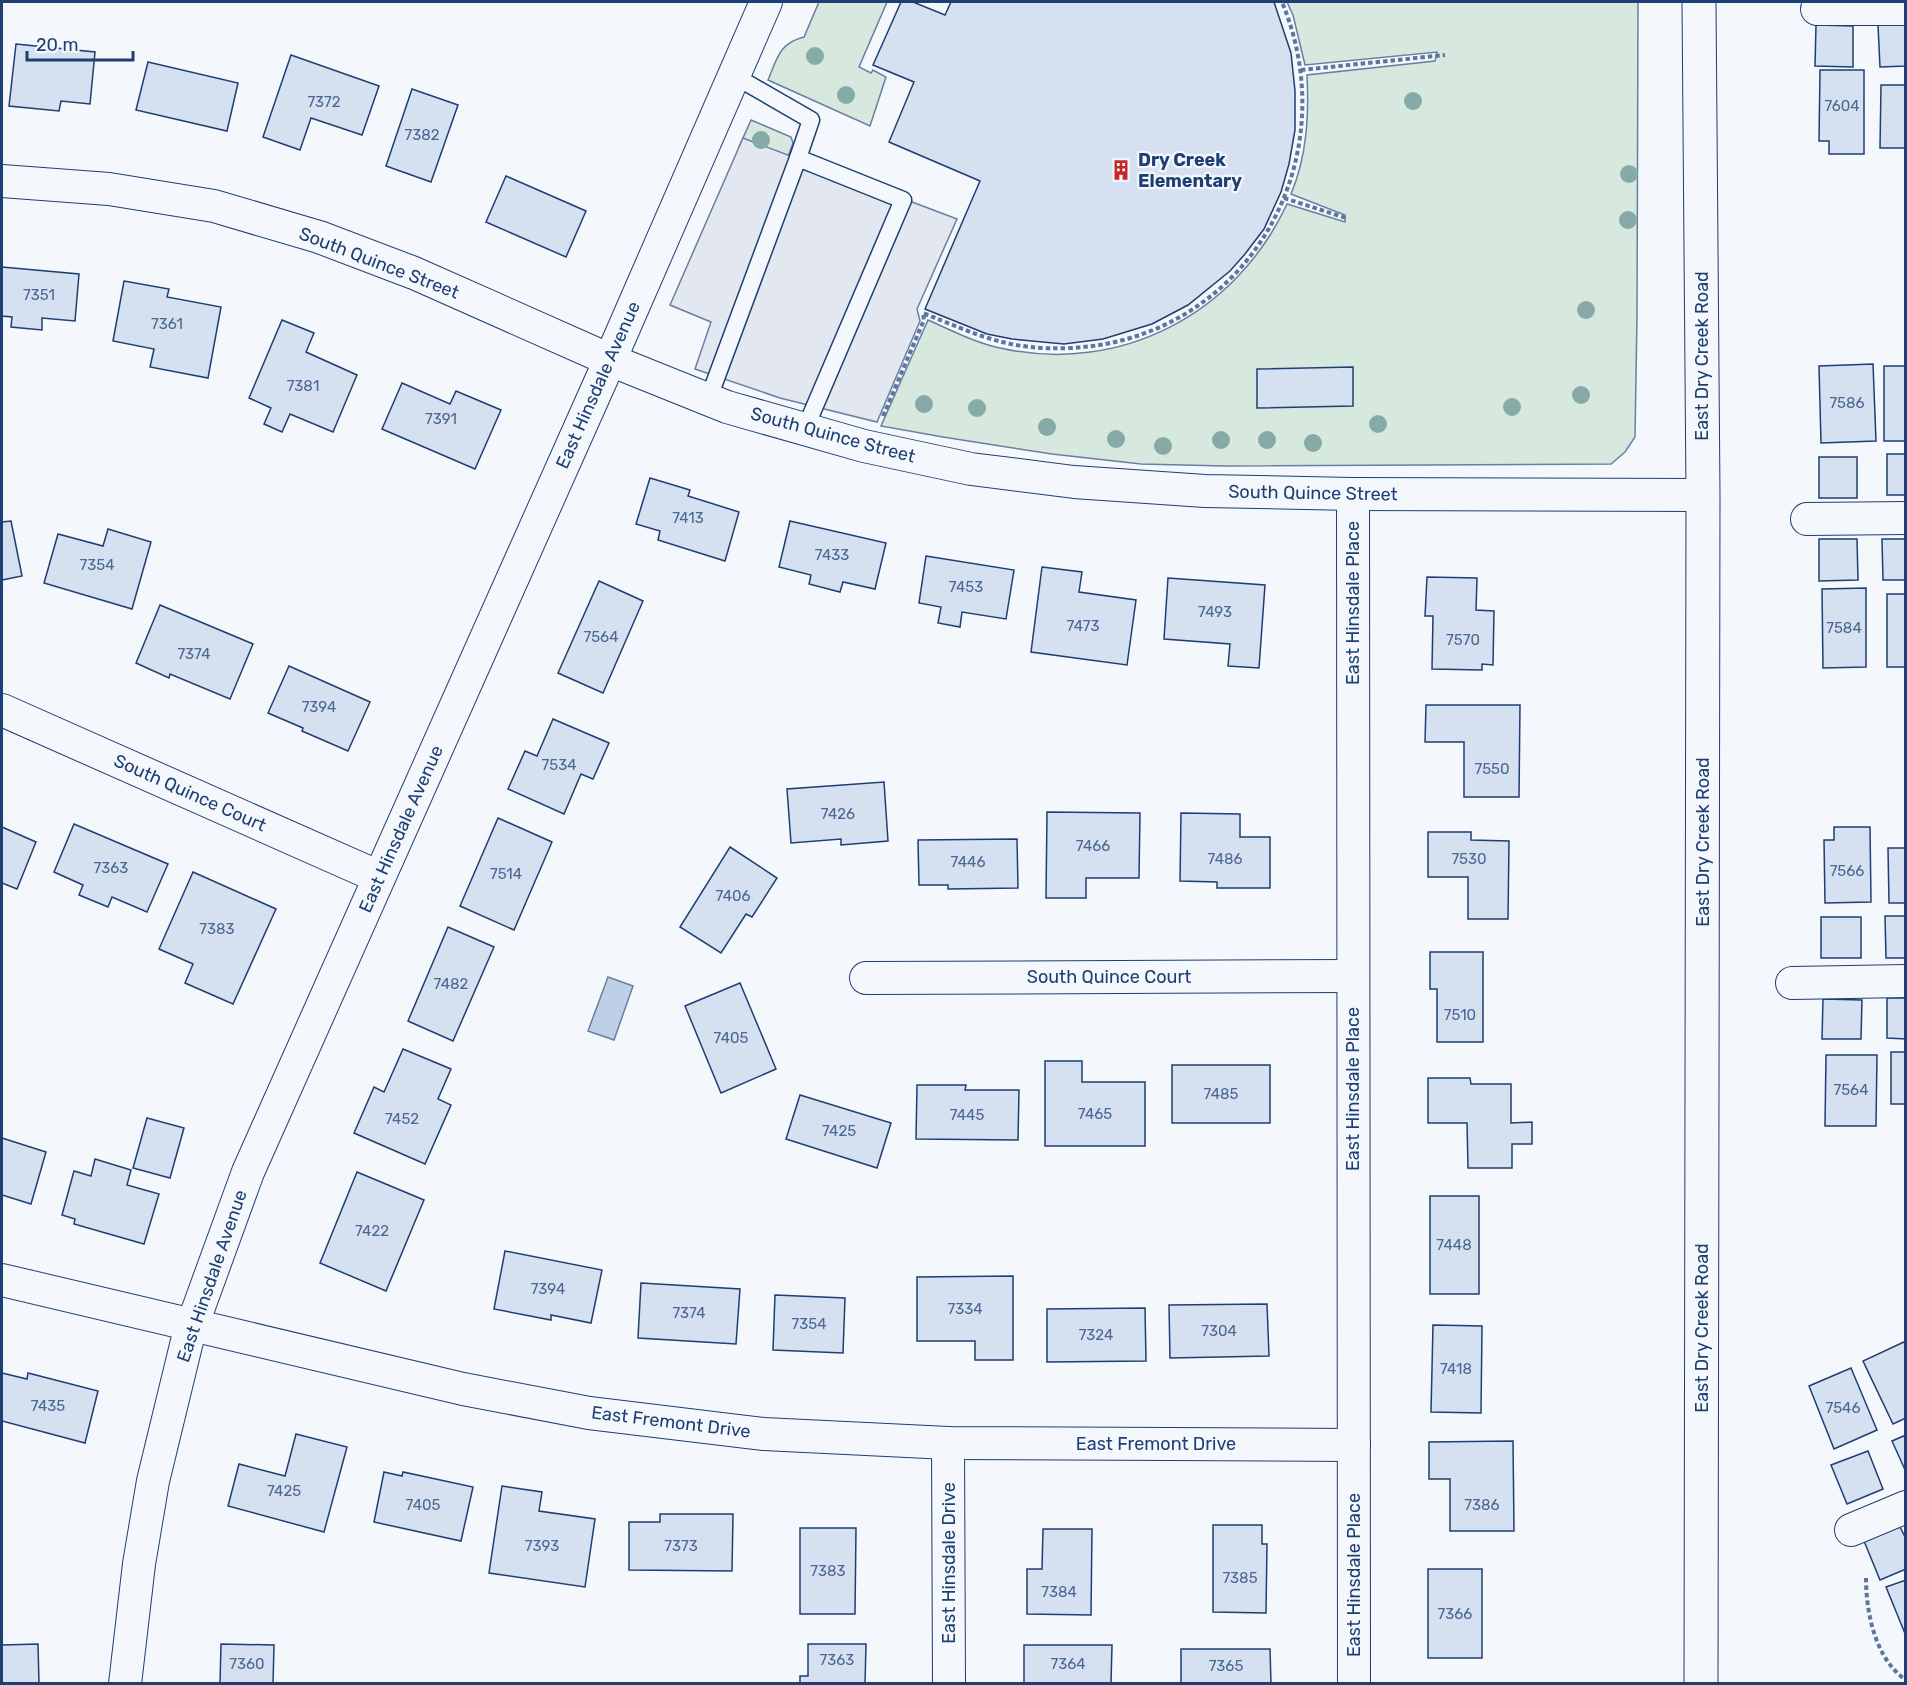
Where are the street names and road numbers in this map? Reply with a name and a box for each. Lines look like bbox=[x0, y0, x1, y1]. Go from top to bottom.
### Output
street label: South Quince Street bbox=[296, 222, 462, 304]
street label: East Dry Creek Road bbox=[1691, 271, 1713, 441]
street label: East Hinsdale Avenue bbox=[551, 298, 645, 472]
street label: South Quince Street bbox=[748, 402, 918, 468]
street label: South Quince Street bbox=[1228, 481, 1398, 505]
street label: East Hinsdale Place bbox=[1342, 521, 1364, 685]
street label: East Hinsdale Avenue bbox=[354, 742, 448, 916]
street label: South Quince Court bbox=[110, 749, 270, 837]
street label: East Dry Creek Road bbox=[1692, 757, 1714, 927]
street label: South Quince Court bbox=[1027, 966, 1191, 988]
street label: East Hinsdale Place bbox=[1342, 1007, 1364, 1171]
street label: East Hinsdale Avenue bbox=[172, 1187, 252, 1365]
street label: East Dry Creek Road bbox=[1691, 1243, 1713, 1413]
street label: East Fremont Drive bbox=[590, 1401, 752, 1443]
street label: East Fremont Drive bbox=[1076, 1433, 1236, 1455]
street label: East Hinsdale Drive bbox=[938, 1482, 960, 1644]
street label: East Hinsdale Place bbox=[1343, 1493, 1365, 1657]

